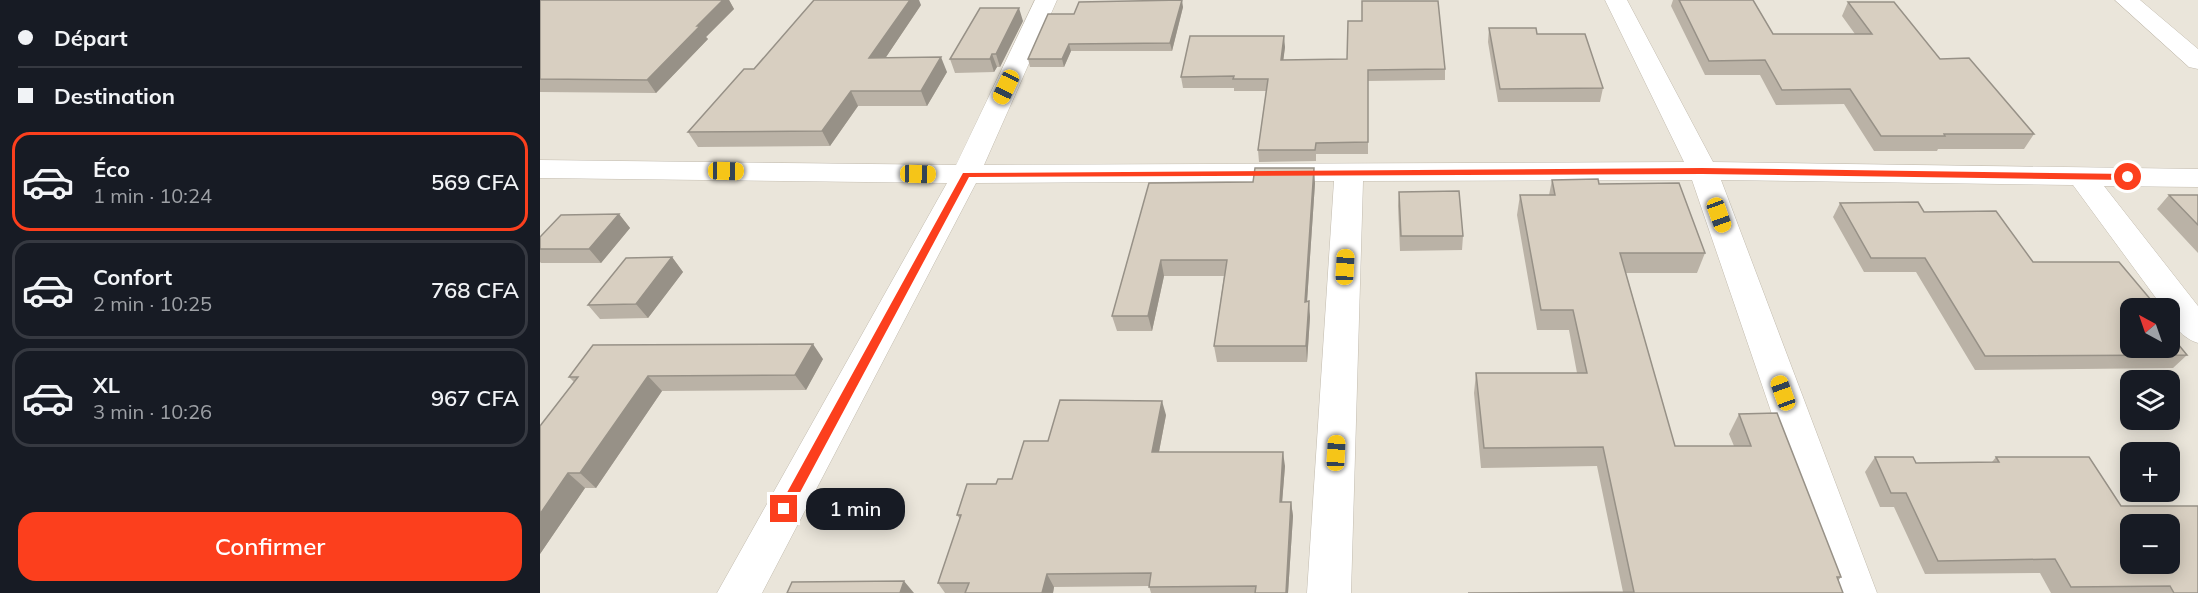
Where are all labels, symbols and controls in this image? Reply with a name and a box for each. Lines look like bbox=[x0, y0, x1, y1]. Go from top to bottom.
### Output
text: Départ bbox=[54, 24, 128, 52]
car bbox=[990, 67, 1022, 107]
text: Destination bbox=[54, 82, 175, 110]
icon: car bbox=[21, 155, 75, 209]
text: Éco bbox=[93, 155, 130, 183]
car bbox=[708, 162, 744, 180]
route start bbox=[2114, 163, 2141, 190]
car bbox=[900, 165, 936, 183]
text: 569 CFA bbox=[431, 168, 519, 196]
text: 1 min · 10:24 bbox=[93, 183, 212, 208]
car bbox=[1704, 195, 1734, 235]
car bbox=[1335, 249, 1355, 285]
icon: car bbox=[21, 263, 75, 317]
text: Confort bbox=[93, 263, 172, 291]
text: 768 CFA bbox=[431, 276, 519, 304]
text: 2 min · 10:25 bbox=[93, 291, 212, 316]
north arrow bbox=[2120, 298, 2180, 358]
map controls bbox=[2120, 298, 2180, 574]
button: layers bbox=[2120, 370, 2180, 430]
icon: car bbox=[21, 371, 75, 425]
text: XL bbox=[93, 371, 120, 399]
car bbox=[1768, 373, 1798, 413]
text: 967 CFA bbox=[431, 384, 519, 412]
text: 3 min · 10:26 bbox=[93, 399, 212, 424]
car bbox=[1326, 435, 1346, 471]
button: + bbox=[2120, 442, 2180, 502]
callout: 1 min bbox=[805, 488, 904, 530]
route end bbox=[770, 495, 797, 522]
text: 1 min bbox=[830, 496, 881, 521]
button: Confirmer bbox=[18, 512, 522, 581]
button: − bbox=[2120, 514, 2180, 574]

